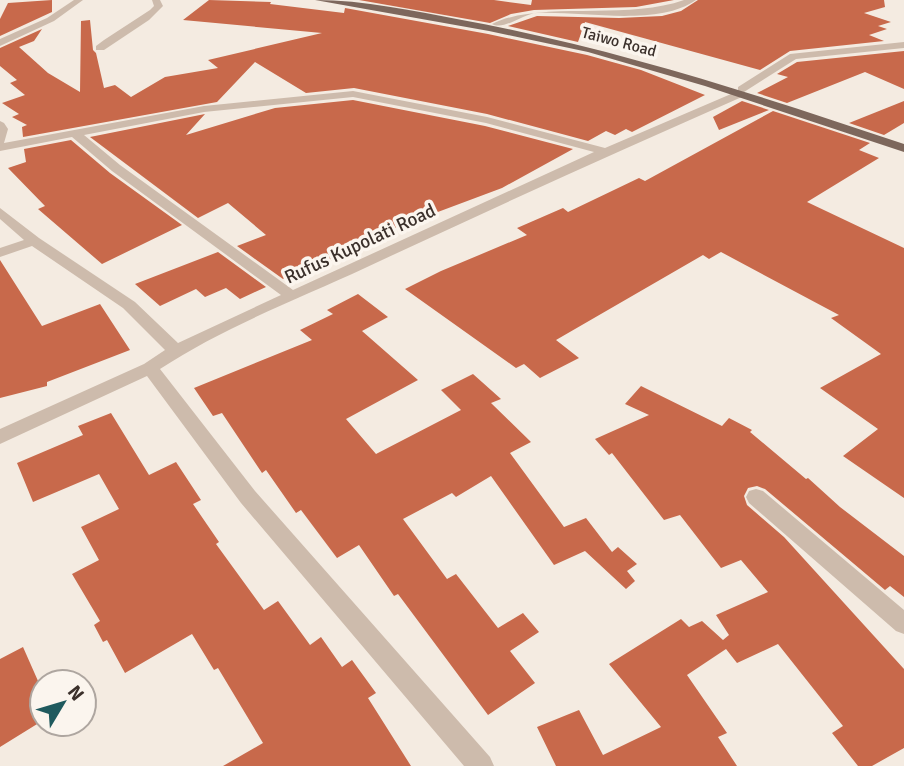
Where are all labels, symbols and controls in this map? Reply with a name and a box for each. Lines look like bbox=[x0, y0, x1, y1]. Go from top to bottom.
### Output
street label: Taiwo Road bbox=[579, 22, 659, 62]
street label: Rufus Kupolati Road bbox=[281, 199, 439, 289]
north arrow bbox=[28, 668, 98, 738]
text: N bbox=[62, 681, 89, 706]

